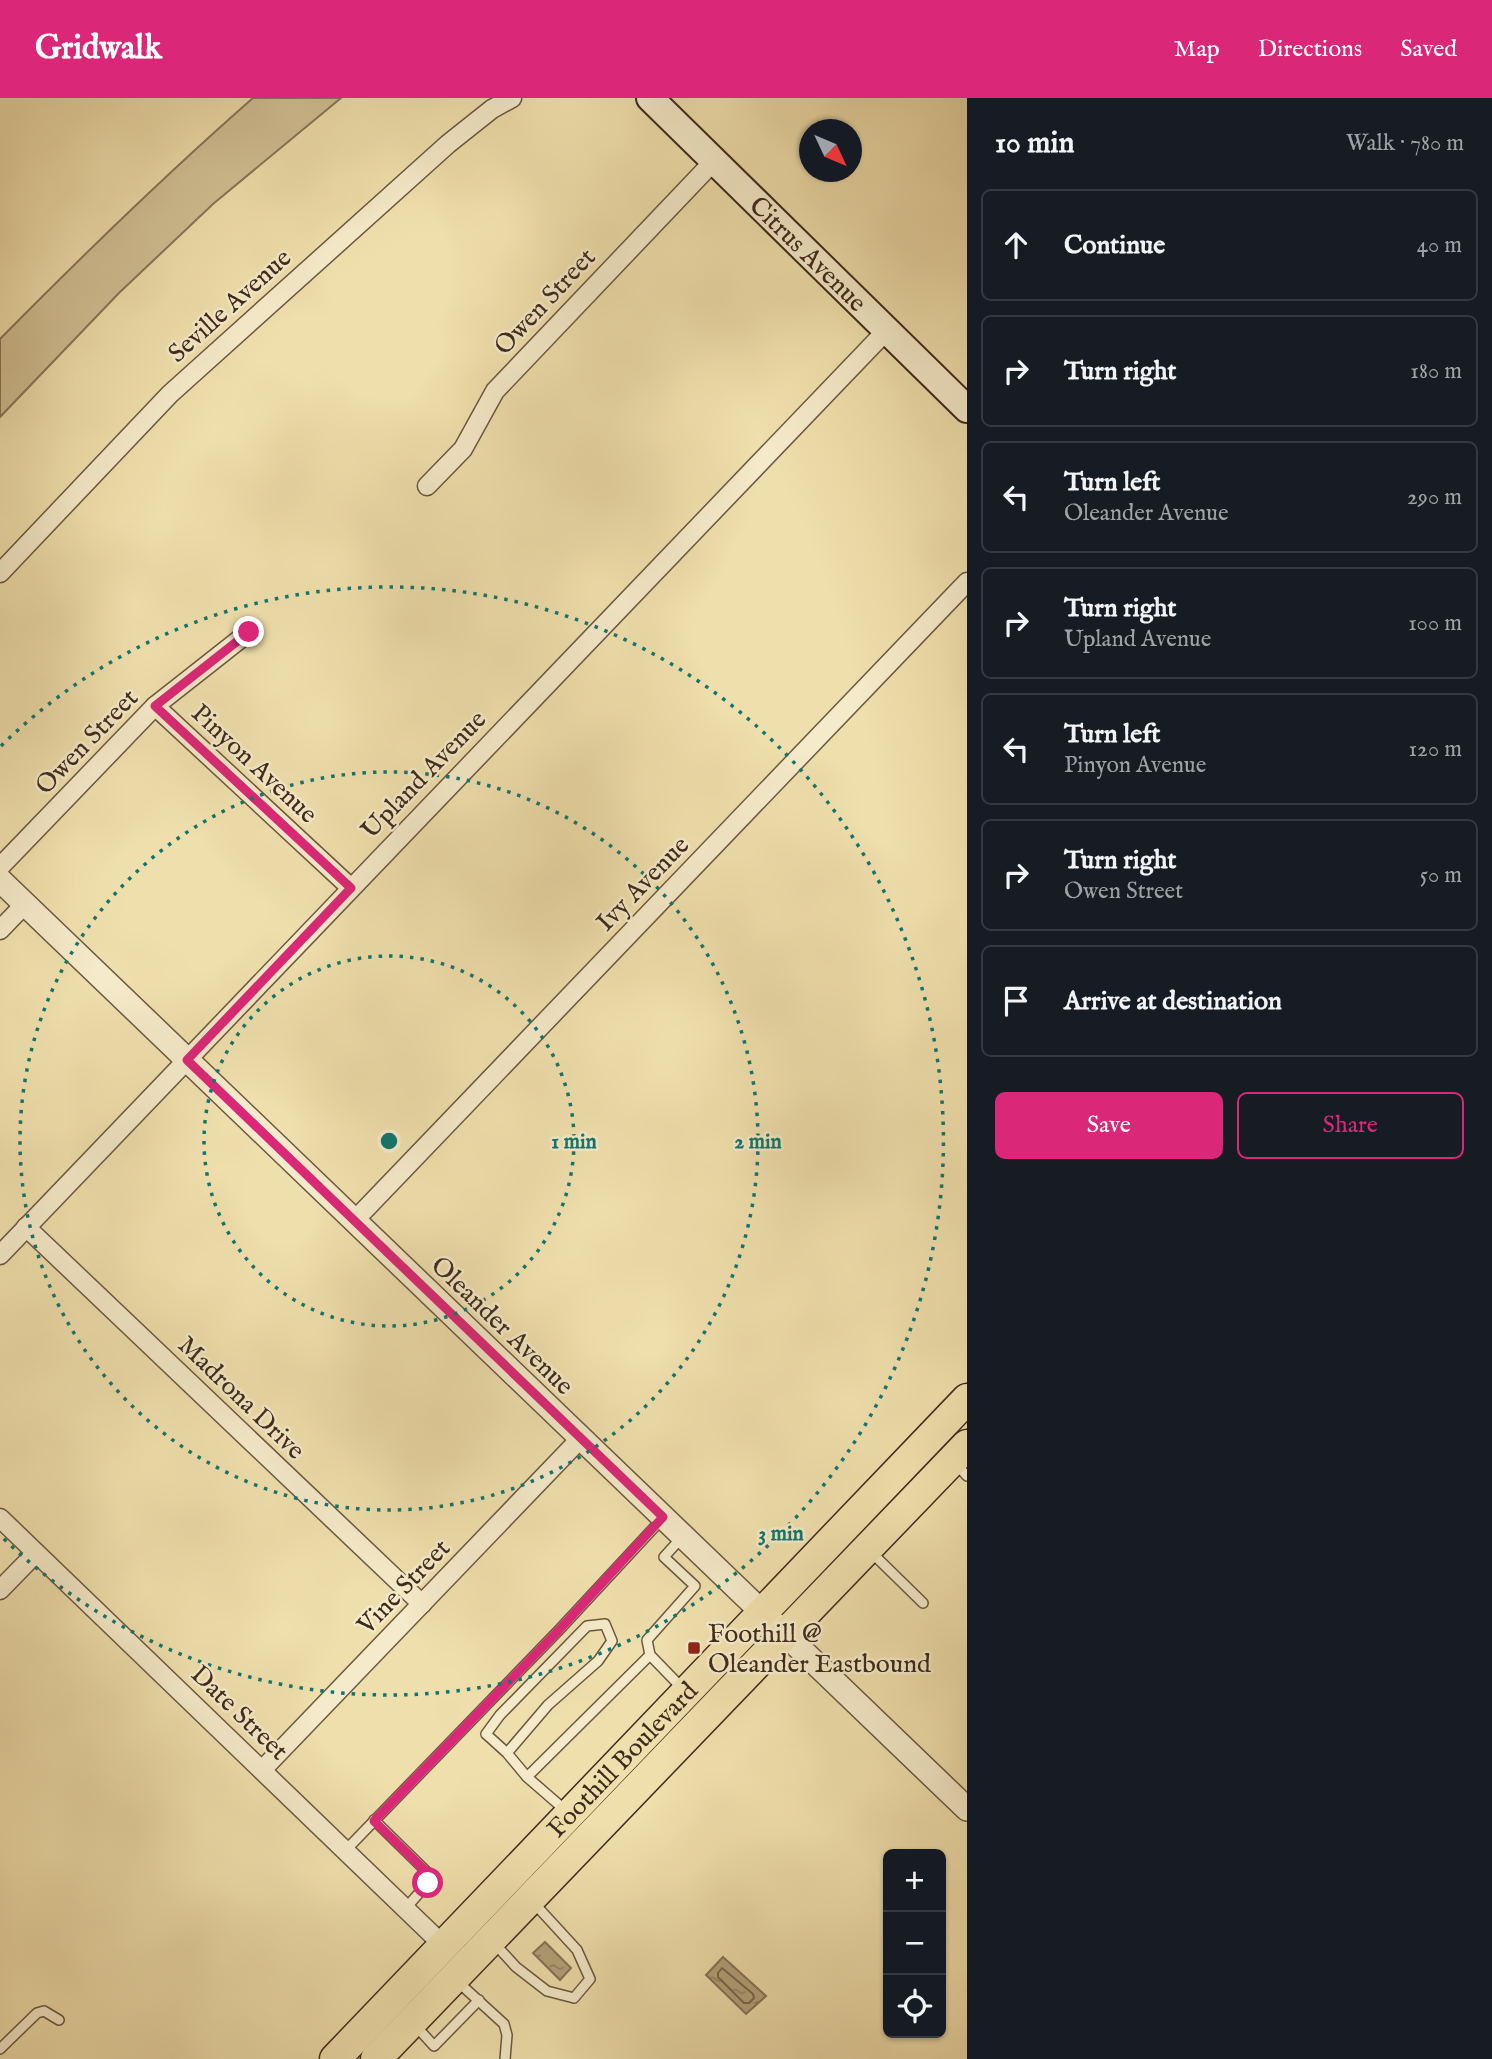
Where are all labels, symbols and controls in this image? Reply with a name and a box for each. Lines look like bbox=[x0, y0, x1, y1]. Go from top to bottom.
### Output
text: Gridwalk bbox=[35, 28, 162, 70]
text: Map bbox=[1174, 34, 1220, 65]
text: Directions bbox=[1258, 34, 1362, 65]
text: Saved bbox=[1400, 34, 1457, 65]
north arrow bbox=[799, 119, 862, 182]
text: 10 min bbox=[995, 125, 1075, 163]
text: Walk · 780 m bbox=[1346, 129, 1464, 158]
street label: Citrus Avenue bbox=[742, 190, 873, 319]
icon: ahead bbox=[997, 226, 1035, 264]
text: Continue bbox=[1064, 229, 1165, 262]
text: 40 m bbox=[1417, 231, 1462, 260]
street label: Seville Avenue bbox=[161, 242, 299, 370]
street label: Owen Street bbox=[487, 242, 603, 362]
icon: right bbox=[997, 352, 1035, 390]
text: Turn right bbox=[1064, 355, 1177, 388]
text: 180 m bbox=[1410, 357, 1462, 386]
text: Turn left bbox=[1064, 466, 1161, 499]
icon: left bbox=[997, 478, 1035, 516]
text: 290 m bbox=[1407, 483, 1462, 512]
text: Oleander Avenue bbox=[1064, 499, 1229, 528]
text: Turn right bbox=[1064, 592, 1177, 625]
icon: right bbox=[997, 604, 1035, 642]
text: 100 m bbox=[1408, 609, 1462, 638]
route end bbox=[233, 616, 264, 647]
text: Upland Avenue bbox=[1064, 625, 1211, 654]
street label: Owen Street bbox=[28, 682, 146, 802]
street label: Pinyon Avenue bbox=[184, 697, 324, 831]
street label: Upland Avenue bbox=[354, 704, 494, 846]
text: Turn left bbox=[1064, 718, 1161, 751]
icon: left bbox=[997, 730, 1035, 768]
text: 120 m bbox=[1409, 735, 1462, 764]
text: Pinyon Avenue bbox=[1064, 751, 1206, 780]
street label: Ivy Avenue bbox=[590, 829, 697, 939]
text: Turn right bbox=[1064, 844, 1177, 877]
icon: right bbox=[997, 856, 1035, 894]
text: 50 m bbox=[1420, 861, 1462, 890]
text: Owen Street bbox=[1064, 877, 1183, 906]
icon: arrive bbox=[997, 982, 1035, 1020]
text: Arrive at destination bbox=[1064, 985, 1282, 1018]
button: Save bbox=[995, 1092, 1223, 1159]
button: Share bbox=[1237, 1092, 1464, 1159]
centre of rings bbox=[377, 1129, 401, 1153]
text: 1 min bbox=[551, 1129, 597, 1156]
text: 2 min bbox=[734, 1129, 782, 1156]
street label: Oleander Avenue bbox=[424, 1250, 580, 1403]
street label: Madrona Drive bbox=[170, 1329, 312, 1467]
text: 3 min bbox=[758, 1521, 804, 1548]
street label: Vine Street bbox=[350, 1532, 458, 1642]
place label: Foothill @ Oleander Eastbound bbox=[708, 1618, 931, 1681]
marker: Foothill @ Oleander Eastbound bbox=[686, 1640, 702, 1656]
street label: Date Street bbox=[183, 1658, 295, 1768]
street label: Foothill Boulevard bbox=[541, 1675, 706, 1845]
map controls bbox=[883, 1849, 946, 2038]
button: + bbox=[883, 1849, 946, 1912]
route start bbox=[412, 1867, 443, 1898]
button: − bbox=[883, 1912, 946, 1975]
button: locate bbox=[883, 1975, 946, 2038]

